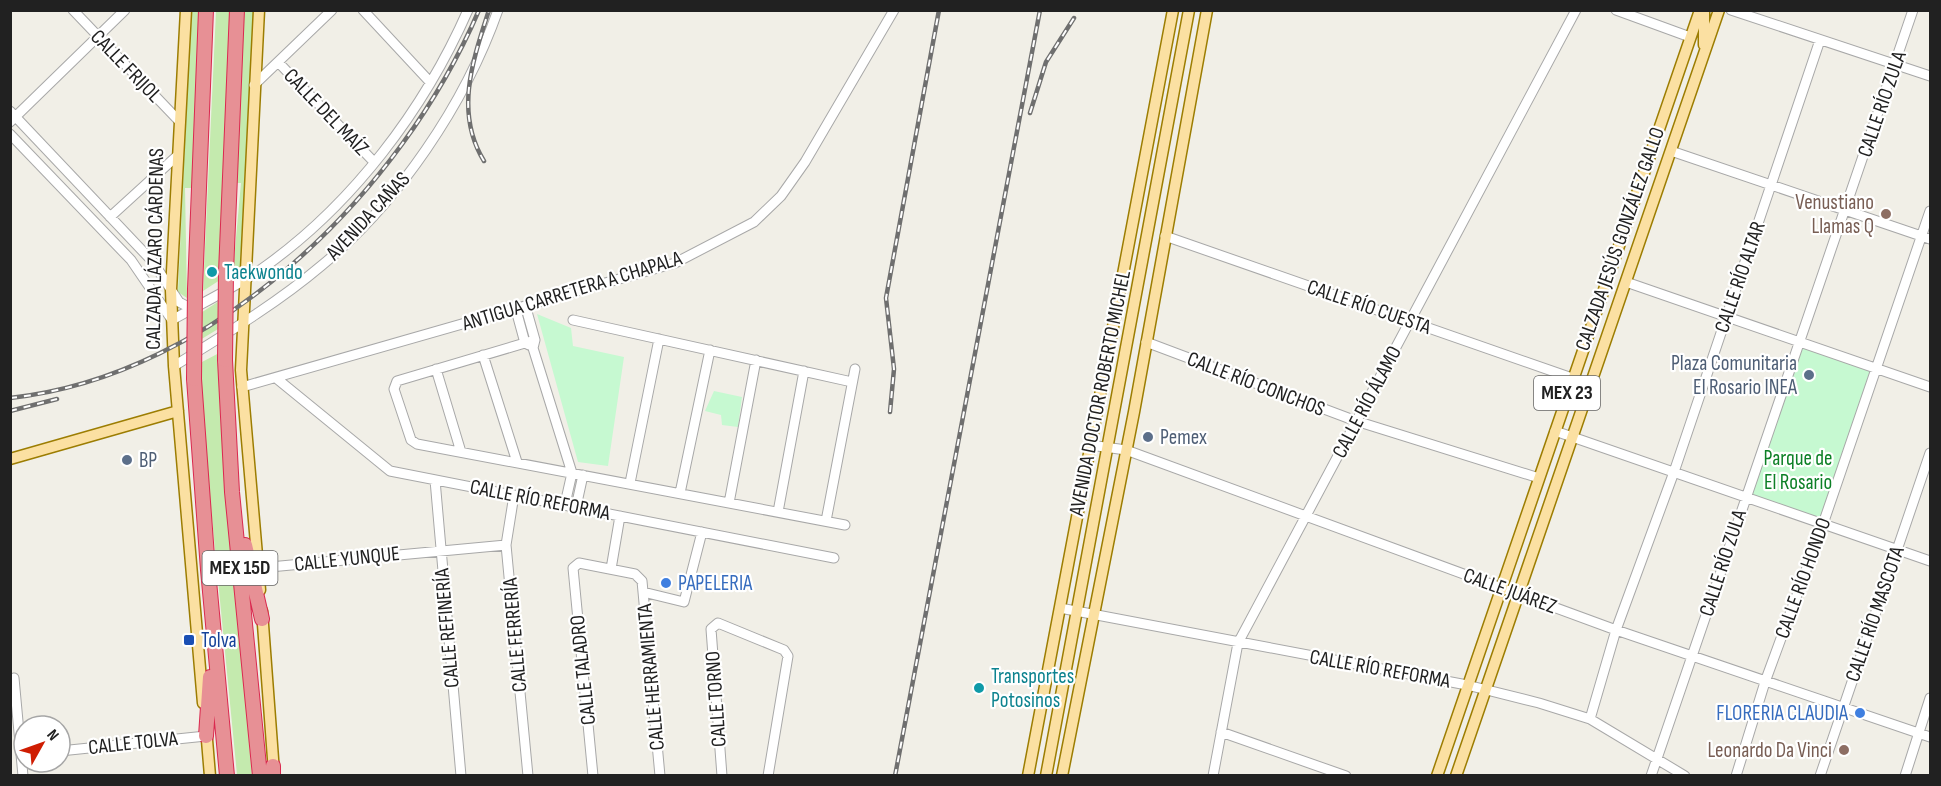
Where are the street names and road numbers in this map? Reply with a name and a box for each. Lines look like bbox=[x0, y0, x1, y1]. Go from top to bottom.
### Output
street label: CALLE FRIJOL bbox=[85, 24, 167, 108]
street label: CALLE RÍO ZULA bbox=[1852, 47, 1912, 160]
street label: CALLE DEL MAÍZ bbox=[278, 63, 374, 161]
street label: CALZADA JESÚS GONZÁLEZ GALLO bbox=[1570, 124, 1670, 354]
street label: CALZADA LÁZARO CÁRDENAS bbox=[141, 148, 169, 350]
street label: AVENIDA CAÑAS bbox=[320, 167, 415, 266]
street label: CALLE RÍO ALTAR bbox=[1709, 218, 1771, 336]
street label: ANTIGUA CARRETERA A CHAPALA bbox=[458, 245, 686, 337]
street label: AVENIDA DOCTOR ROBERTO MICHEL bbox=[1064, 268, 1136, 519]
street label: CALLE RÍO CUESTA bbox=[1304, 274, 1435, 340]
street label: CALLE RÍO ÁLAMO bbox=[1327, 342, 1407, 462]
street label: CALLE RÍO CONCHOS bbox=[1184, 346, 1328, 422]
road number: MEX 23 bbox=[1534, 376, 1600, 410]
street label: CALLE RÍO REFORMA bbox=[468, 474, 613, 526]
street label: CALLE RÍO ZULA bbox=[1694, 506, 1752, 619]
street label: CALLE RÍO HONDO bbox=[1770, 514, 1836, 642]
street label: CALLE YUNQUE bbox=[293, 541, 401, 577]
street label: CALLE RÍO MASCOTA bbox=[1840, 542, 1910, 685]
road number: MEX 15D bbox=[202, 551, 278, 585]
street label: CALLE JUÁREZ bbox=[1460, 563, 1560, 619]
street label: CALLE REFINERÍA bbox=[429, 566, 465, 689]
street label: CALLE FERRERÍA bbox=[497, 576, 532, 693]
street label: CALLE HERRAMIENTA bbox=[632, 602, 670, 751]
street label: CALLE TALADRO bbox=[565, 614, 601, 726]
street label: CALLE RÍO REFORMA bbox=[1308, 644, 1453, 694]
street label: CALLE TORNO bbox=[700, 650, 732, 748]
street label: CALLE TOLVA bbox=[87, 726, 180, 760]

